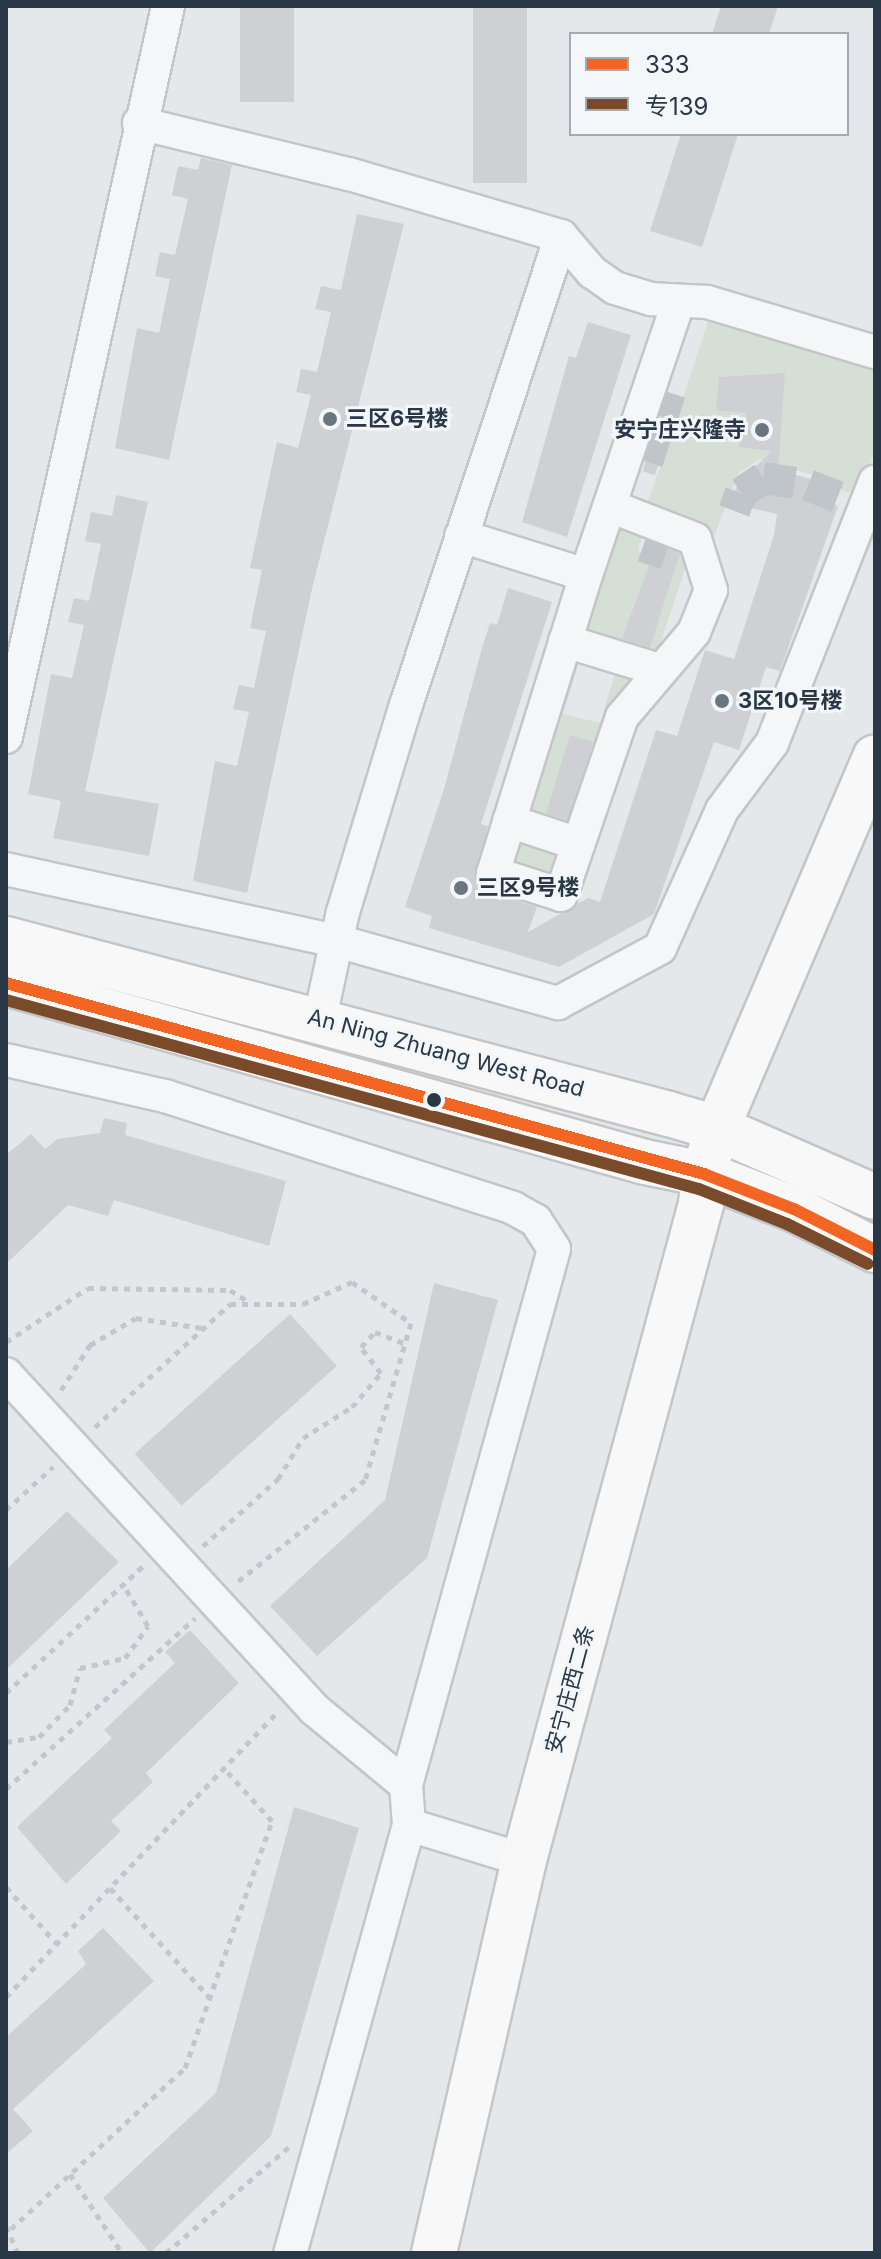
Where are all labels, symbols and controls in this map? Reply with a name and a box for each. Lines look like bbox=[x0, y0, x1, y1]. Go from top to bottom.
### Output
legend bbox=[569, 32, 849, 136]
text: 333 bbox=[645, 50, 689, 79]
text: 专139 bbox=[645, 92, 708, 121]
place label: 三区6号楼 bbox=[346, 406, 448, 432]
marker: 三区6号楼 bbox=[321, 410, 339, 428]
place label: 安宁庄兴隆寺 bbox=[614, 417, 746, 443]
marker: 安宁庄兴隆寺 bbox=[753, 421, 771, 439]
place label: 3区10号楼 bbox=[738, 688, 843, 714]
marker: 3区10号楼 bbox=[713, 692, 731, 710]
place label: 三区9号楼 bbox=[477, 875, 579, 901]
marker: 三区9号楼 bbox=[452, 879, 470, 897]
street label: An Ning Zhuang West Road bbox=[305, 1003, 587, 1103]
unlabelled marker bbox=[426, 1092, 442, 1108]
street label: 安宁庄西二条 bbox=[540, 1622, 600, 1756]

